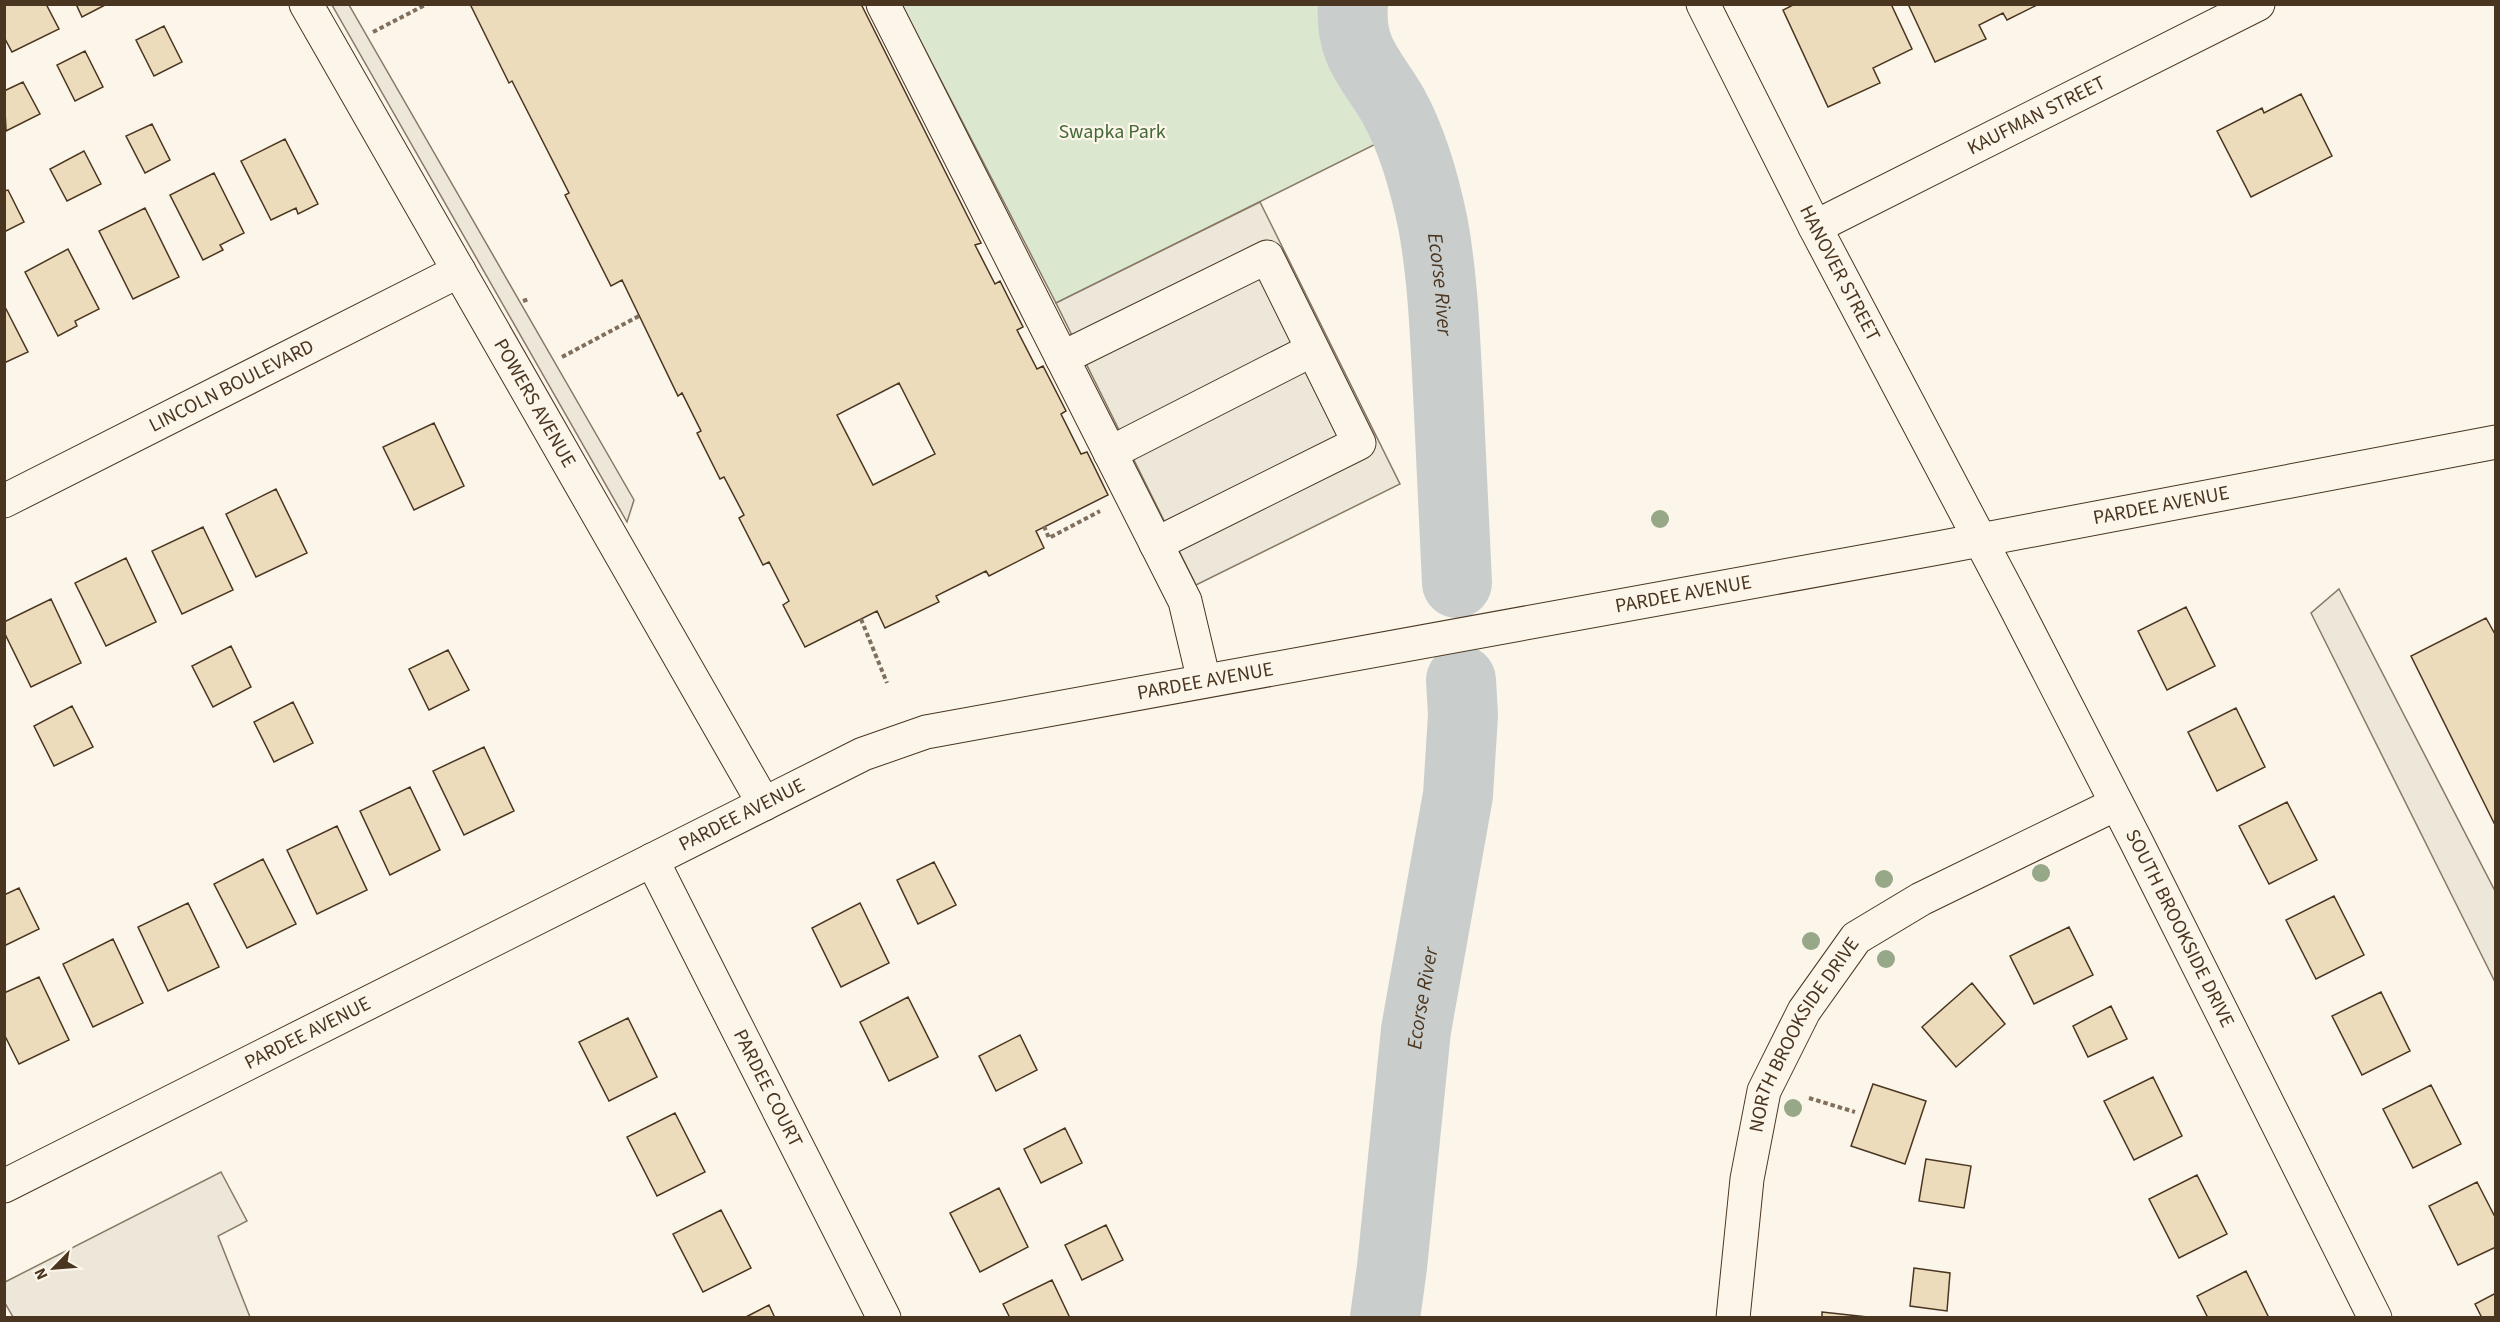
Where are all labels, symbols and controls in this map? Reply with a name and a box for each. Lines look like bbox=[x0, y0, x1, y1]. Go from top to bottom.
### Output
street label: KAUFMAN STREET bbox=[1963, 69, 2111, 162]
park label: Swapka Park bbox=[1058, 118, 1166, 146]
street label: HANOVER STREET bbox=[1792, 200, 1887, 347]
water label: Ecorse River bbox=[1420, 230, 1460, 337]
street label: LINCOLN BOULEVARD bbox=[144, 332, 319, 439]
street label: POWERS AVENUE bbox=[487, 334, 583, 473]
street label: PARDEE AVENUE bbox=[2091, 479, 2232, 532]
street label: PARDEE AVENUE bbox=[1613, 568, 1754, 620]
street label: PARDEE AVENUE bbox=[1135, 655, 1276, 707]
street label: PARDEE AVENUE bbox=[674, 771, 810, 858]
street label: SOUTH BROOKSIDE DRIVE bbox=[2118, 824, 2241, 1032]
street label: NORTH BROOKSIDE DRIVE bbox=[1742, 931, 1866, 1135]
water label: Ecorse River bbox=[1399, 944, 1446, 1051]
street label: PARDEE AVENUE bbox=[240, 990, 376, 1077]
street label: PARDEE COURT bbox=[726, 1025, 809, 1152]
north arrow bbox=[24, 1238, 84, 1298]
text: N bbox=[29, 1264, 54, 1283]

